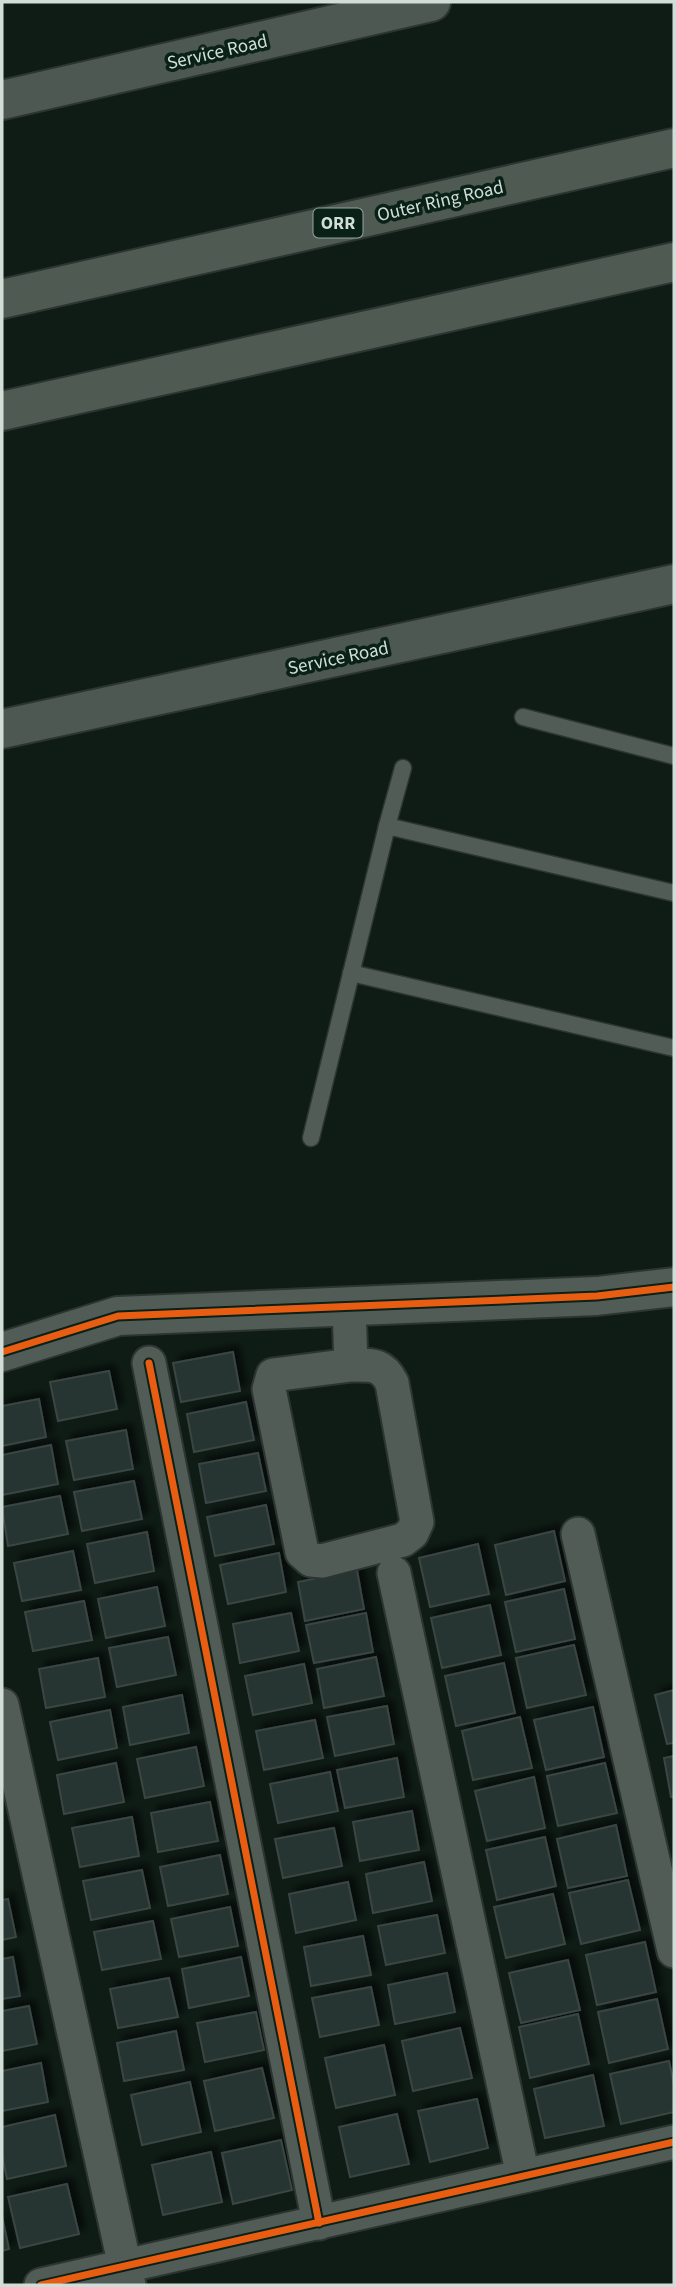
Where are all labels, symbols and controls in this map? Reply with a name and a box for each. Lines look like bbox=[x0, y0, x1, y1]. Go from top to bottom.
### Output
street label: Service Road bbox=[164, 28, 270, 77]
street label: Outer Ring Road bbox=[374, 174, 506, 229]
road number: ORR bbox=[314, 208, 362, 238]
street label: Service Road bbox=[285, 635, 391, 682]

